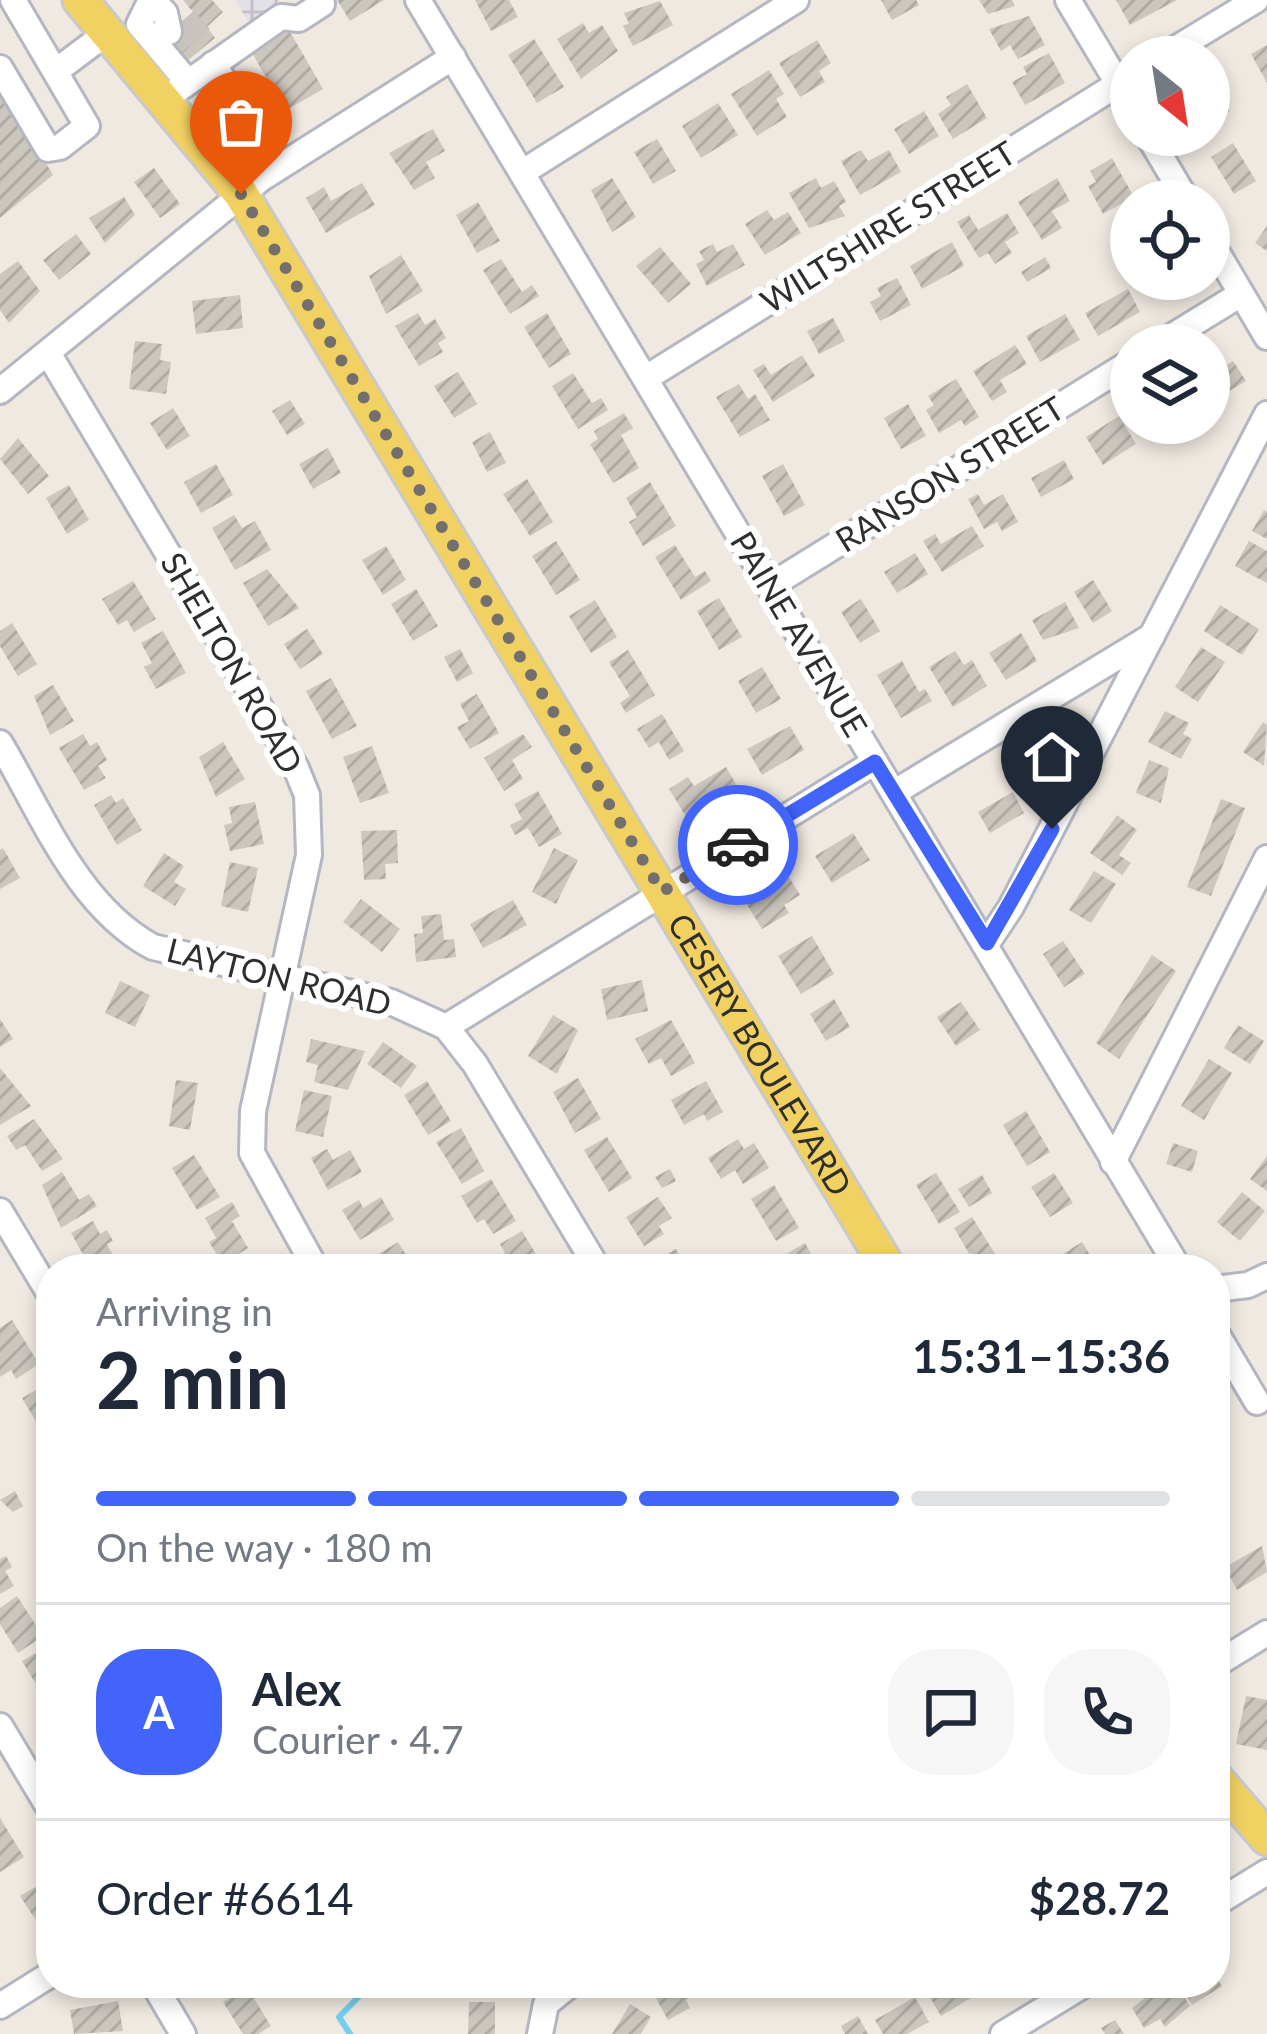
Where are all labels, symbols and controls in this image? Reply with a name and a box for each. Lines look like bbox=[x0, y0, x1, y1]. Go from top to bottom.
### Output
north arrow bbox=[1110, 36, 1230, 156]
map controls bbox=[1110, 36, 1230, 444]
pin bbox=[190, 71, 292, 194]
icon: bag bbox=[208, 89, 274, 155]
street label: WILTSHIRE STREET bbox=[753, 131, 1023, 321]
button: locate bbox=[1110, 180, 1230, 300]
button: layers bbox=[1110, 324, 1230, 444]
street label: RANSON STREET bbox=[828, 387, 1072, 559]
street label: PAINE AVENUE bbox=[723, 524, 877, 743]
street label: SHELTON ROAD bbox=[154, 545, 312, 780]
pin bbox=[1001, 706, 1103, 829]
icon: home bbox=[1019, 724, 1085, 790]
courier bbox=[678, 785, 798, 905]
icon: car bbox=[705, 812, 771, 878]
street label: CESERY BOULEVARD bbox=[660, 906, 861, 1202]
street label: LAYTON ROAD bbox=[163, 929, 396, 1023]
text: Arriving in bbox=[96, 1288, 273, 1334]
text: 15:31–15:36 bbox=[912, 1329, 1170, 1383]
text: 2 min bbox=[96, 1332, 289, 1426]
text: On the way · 180 m bbox=[96, 1524, 433, 1570]
button: chat bbox=[888, 1649, 1014, 1775]
button: phone bbox=[1044, 1649, 1170, 1775]
text: Alex bbox=[252, 1662, 342, 1716]
text: A bbox=[143, 1685, 175, 1739]
text: Courier · 4.7 bbox=[252, 1716, 464, 1762]
text: Order #6614 bbox=[96, 1871, 354, 1925]
text: $28.72 bbox=[1029, 1871, 1170, 1925]

